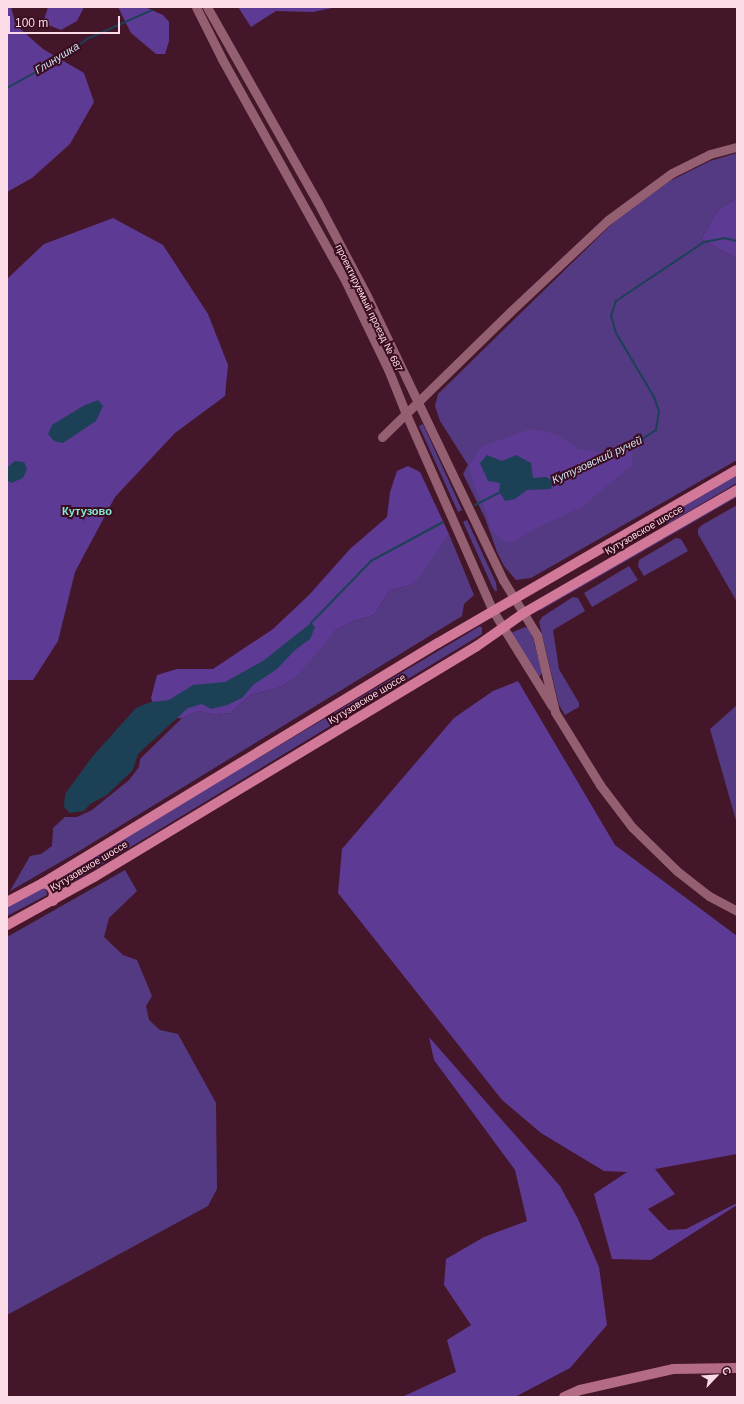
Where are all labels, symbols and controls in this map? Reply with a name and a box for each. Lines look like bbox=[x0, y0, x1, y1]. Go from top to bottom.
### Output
scale bar bbox=[10, 8, 122, 34]
text: 100 m bbox=[15, 16, 48, 30]
water label: Глинушка bbox=[32, 39, 82, 77]
street label: проектируемый проезд № 687 bbox=[333, 242, 405, 374]
water label: Кутузовский ручей bbox=[550, 433, 644, 487]
street label: Кутузовское шоссе bbox=[603, 503, 685, 557]
district label: Кутузово bbox=[62, 504, 112, 518]
street label: Кутузовское шоссе bbox=[326, 671, 408, 727]
street label: Кутузовское шоссе bbox=[48, 838, 130, 894]
north arrow bbox=[696, 1356, 736, 1396]
text: С bbox=[720, 1365, 734, 1377]

